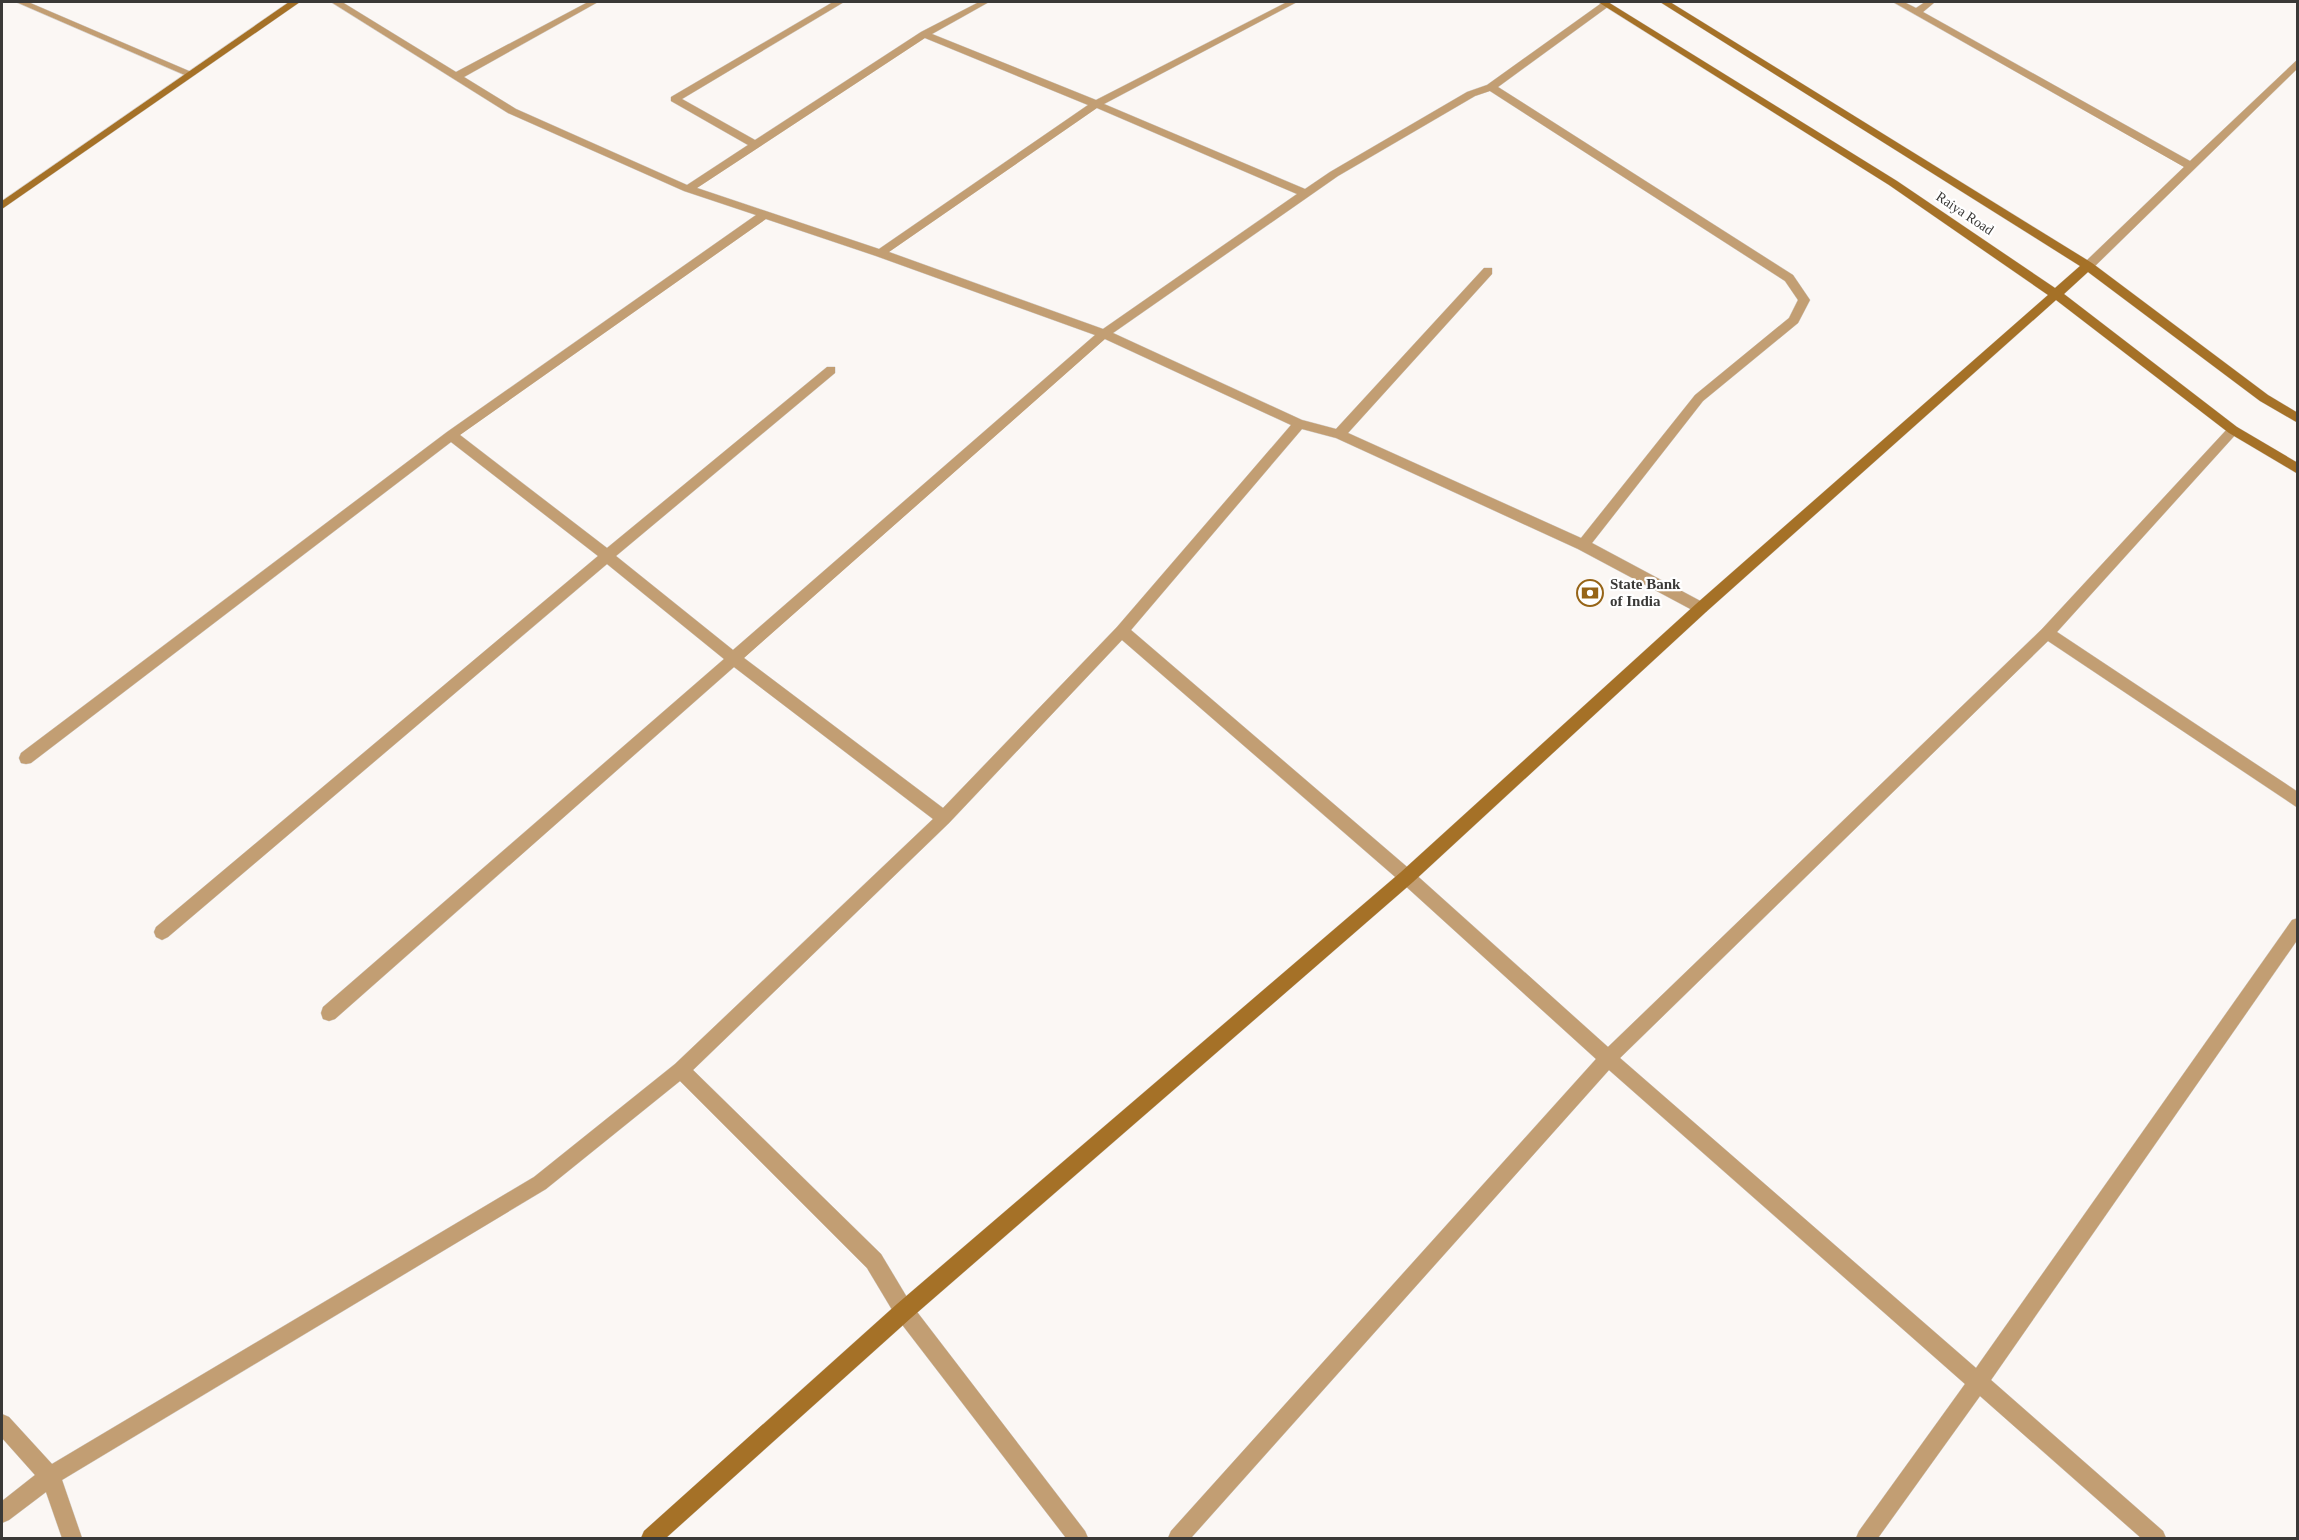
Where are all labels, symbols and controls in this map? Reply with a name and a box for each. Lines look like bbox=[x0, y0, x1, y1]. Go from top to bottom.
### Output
street label: Raiya Road bbox=[1933, 189, 1996, 238]
place label: State Bank of India bbox=[1610, 576, 1681, 609]
bank icon: State Bank of India bbox=[1575, 578, 1605, 608]

